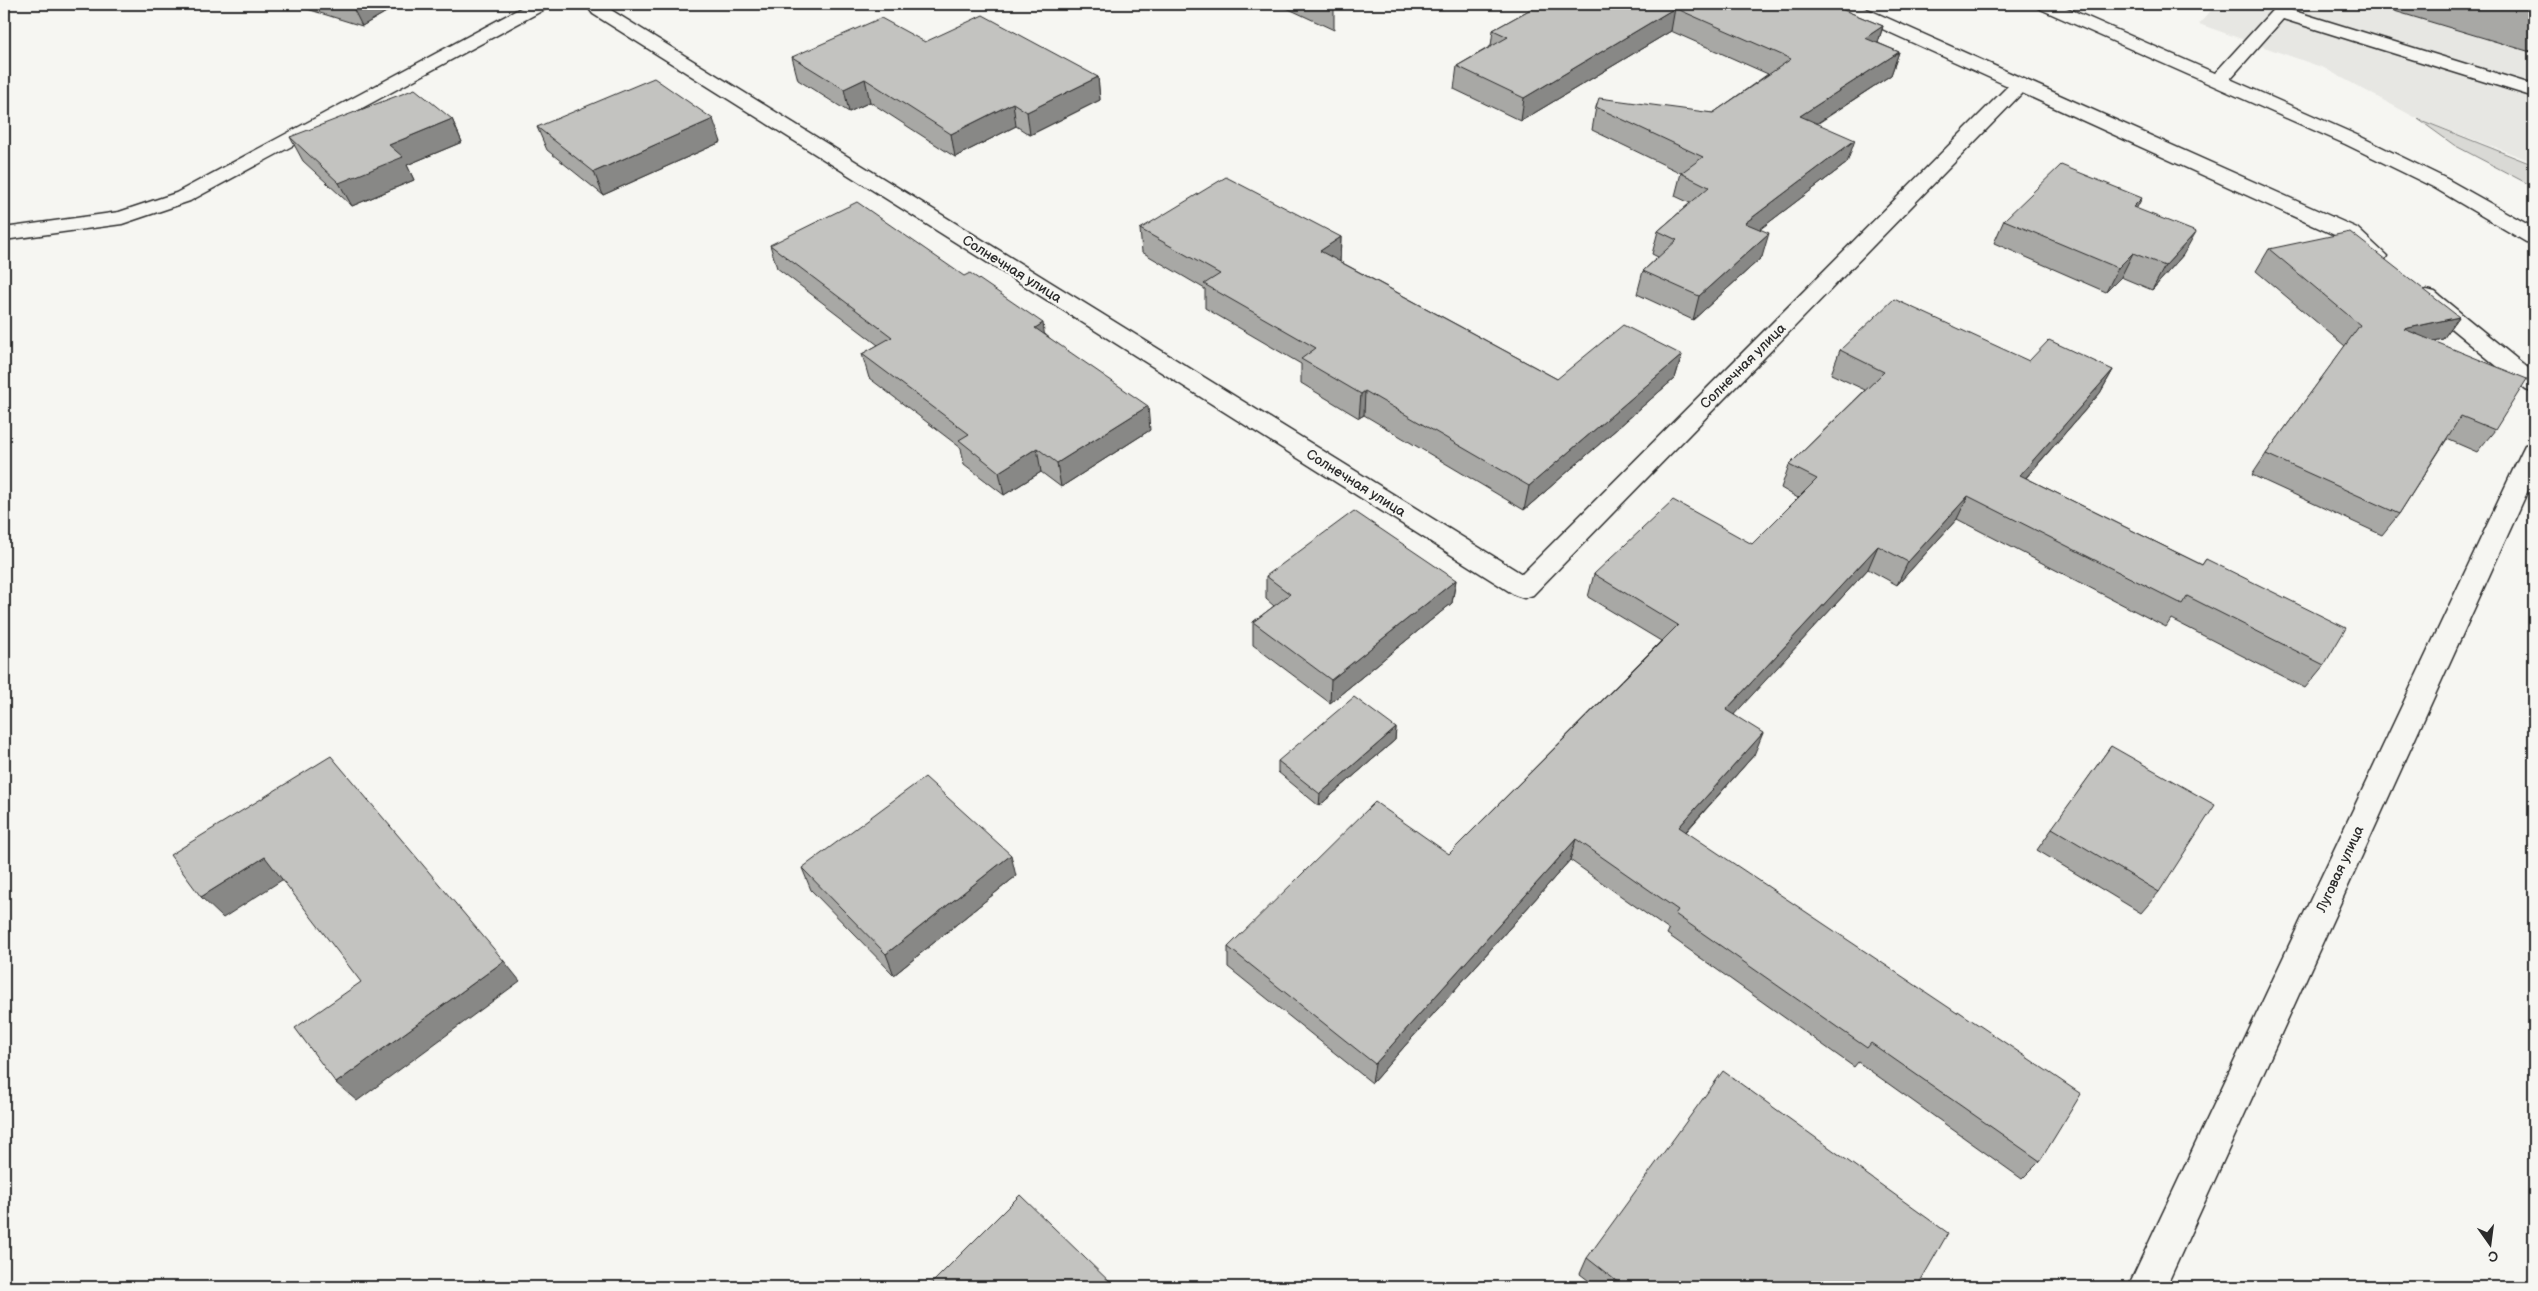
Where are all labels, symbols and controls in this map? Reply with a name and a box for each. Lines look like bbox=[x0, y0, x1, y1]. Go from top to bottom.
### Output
street label: Солнечная улица bbox=[959, 232, 1065, 307]
street label: Солнечная улица bbox=[1697, 319, 1790, 412]
street label: Солнечная улица bbox=[1303, 446, 1409, 521]
street label: Луговая улица bbox=[2312, 822, 2368, 916]
north arrow bbox=[2466, 1218, 2516, 1268]
text: С bbox=[2486, 1247, 2500, 1266]

